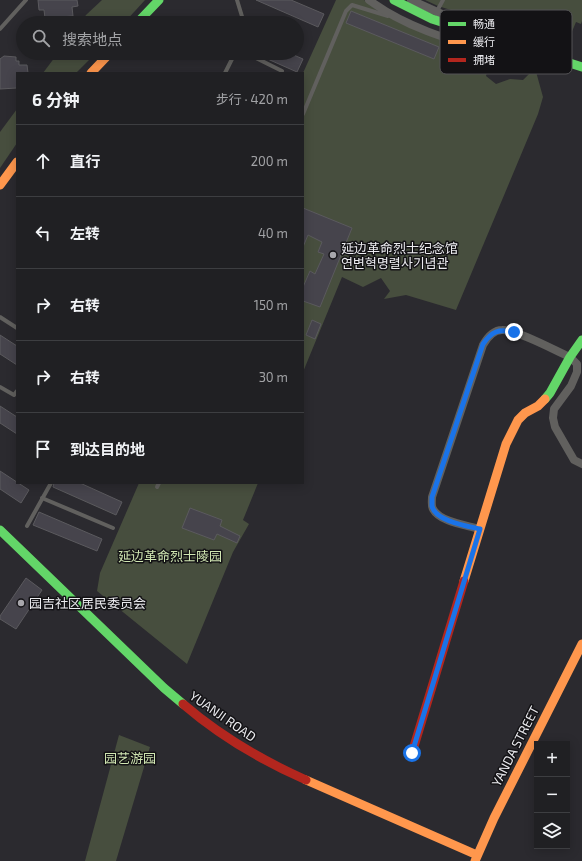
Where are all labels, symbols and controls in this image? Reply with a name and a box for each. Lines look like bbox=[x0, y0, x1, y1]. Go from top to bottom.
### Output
legend bbox=[440, 10, 572, 74]
search box bbox=[16, 16, 304, 60]
text: 畅通 bbox=[473, 17, 495, 30]
icon: search bbox=[30, 27, 52, 49]
text: 搜索地点 bbox=[62, 30, 122, 48]
text: 缓行 bbox=[473, 35, 495, 48]
text: 拥堵 bbox=[473, 53, 495, 66]
text: 6 分钟 bbox=[32, 89, 80, 109]
text: 步行 · 420 m bbox=[216, 91, 288, 107]
icon: ahead bbox=[32, 150, 54, 172]
text: 直行 bbox=[70, 152, 100, 170]
text: 200 m bbox=[251, 153, 288, 169]
icon: left bbox=[32, 222, 54, 244]
text: 左转 bbox=[70, 224, 100, 242]
text: 40 m bbox=[258, 225, 288, 241]
place label: 延边革命烈士纪念馆 연변혁명렬사기념관 bbox=[341, 240, 458, 271]
marker: 延边革命烈士纪念馆 연변혁명렬사기념관 bbox=[328, 250, 338, 260]
icon: right bbox=[32, 294, 54, 316]
text: 右转 bbox=[70, 296, 100, 314]
text: 150 m bbox=[254, 297, 288, 313]
route end bbox=[505, 323, 523, 341]
icon: right bbox=[32, 366, 54, 388]
text: 右转 bbox=[70, 368, 100, 386]
text: 30 m bbox=[259, 369, 288, 385]
icon: arrive bbox=[32, 438, 54, 460]
text: 到达目的地 bbox=[70, 440, 145, 458]
park label: 延边革命烈士陵园 bbox=[118, 548, 222, 564]
place label: 园吉社区居民委员会 bbox=[29, 595, 146, 611]
marker: 园吉社区居民委员会 bbox=[16, 598, 26, 608]
street label: YUANJI ROAD bbox=[187, 687, 259, 745]
street label: YANDA STREET bbox=[488, 703, 542, 789]
map controls bbox=[534, 741, 570, 849]
button: + bbox=[534, 741, 570, 777]
route start bbox=[403, 744, 421, 762]
park label: 园艺游园 bbox=[104, 750, 156, 766]
button: − bbox=[534, 777, 570, 813]
button: layers bbox=[534, 813, 570, 849]

